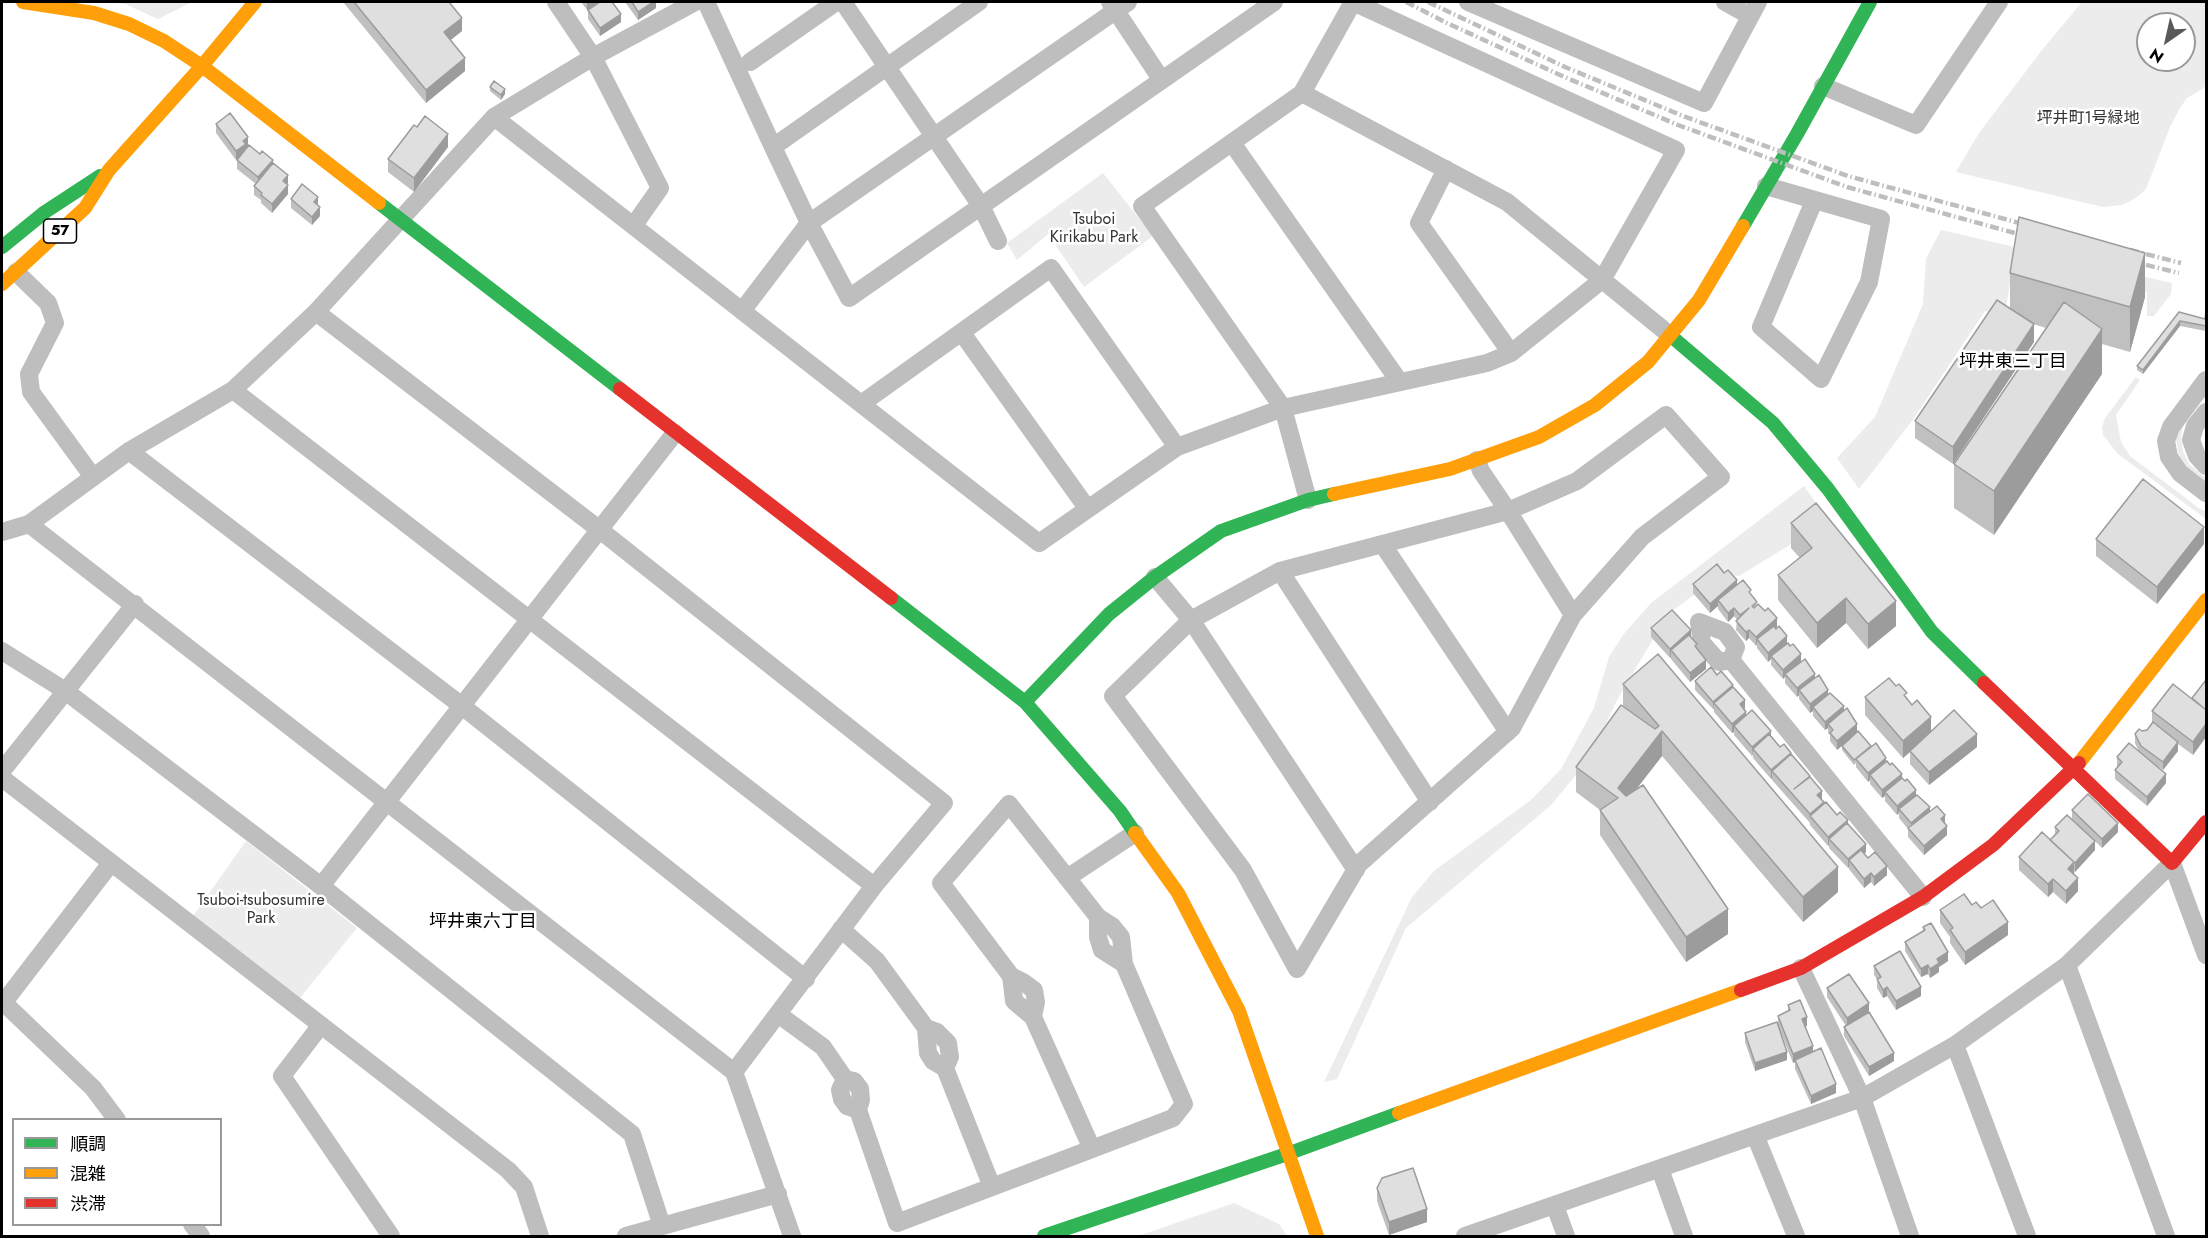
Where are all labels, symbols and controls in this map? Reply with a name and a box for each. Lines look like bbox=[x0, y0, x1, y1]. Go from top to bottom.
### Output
north arrow bbox=[2136, 12, 2196, 72]
text: N bbox=[2145, 43, 2168, 69]
park label: 坪井町1号緑地 bbox=[2036, 109, 2140, 129]
park label: Tsuboi Kirikabu Park bbox=[1050, 210, 1138, 248]
road number: 57 bbox=[44, 219, 76, 243]
district label: 坪井東三丁目 bbox=[1959, 352, 2067, 374]
park label: Tsuboi-tsubosumire Park bbox=[197, 891, 325, 929]
district label: 坪井東六丁目 bbox=[429, 912, 537, 934]
legend bbox=[12, 1118, 222, 1226]
text: 順調 bbox=[70, 1131, 106, 1157]
text: 混雑 bbox=[70, 1161, 106, 1187]
text: 渋滞 bbox=[70, 1191, 106, 1217]

